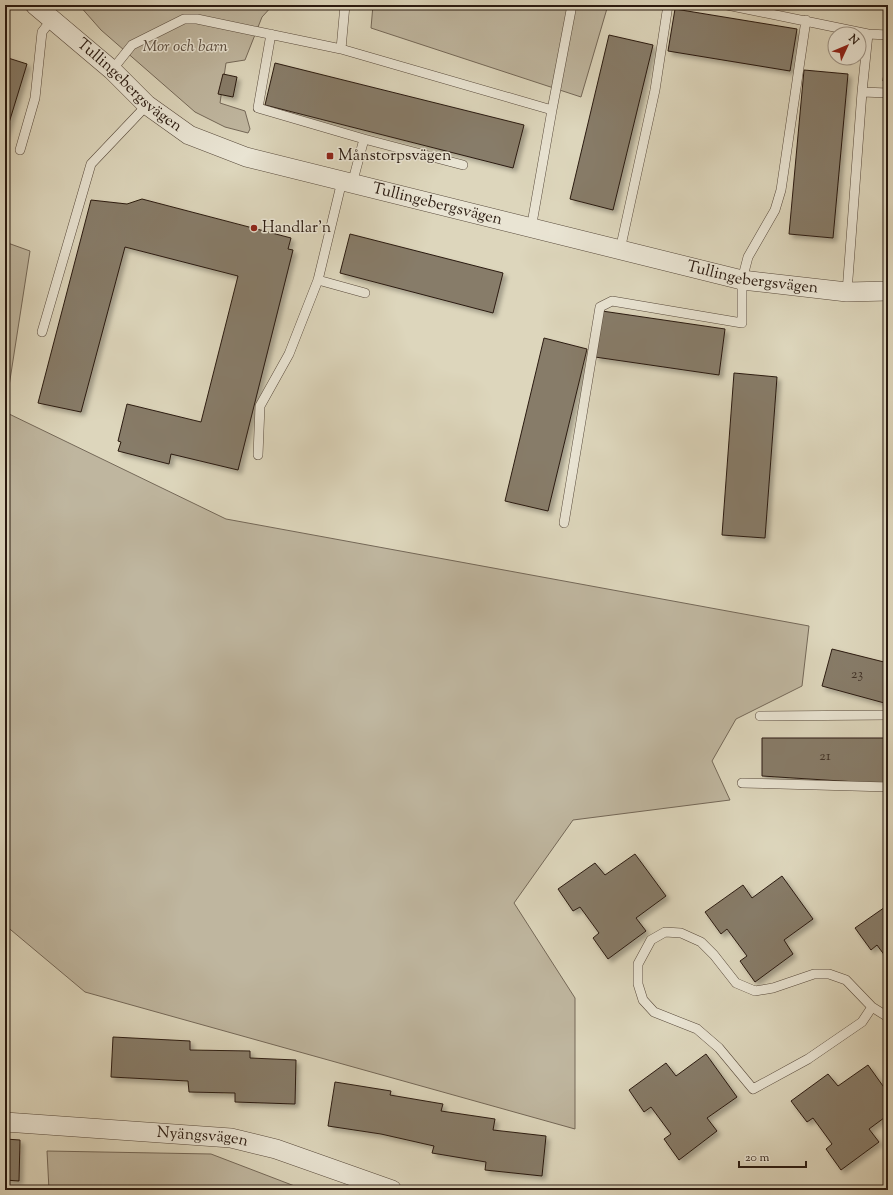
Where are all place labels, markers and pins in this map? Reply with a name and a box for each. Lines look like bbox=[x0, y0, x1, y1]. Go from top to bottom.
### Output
place label: Månstorpsvägen bbox=[338, 145, 452, 168]
marker: Månstorpsvägen bbox=[325, 151, 335, 161]
place label: Handlar'n bbox=[262, 217, 332, 240]
marker: Handlar'n bbox=[249, 223, 259, 233]

